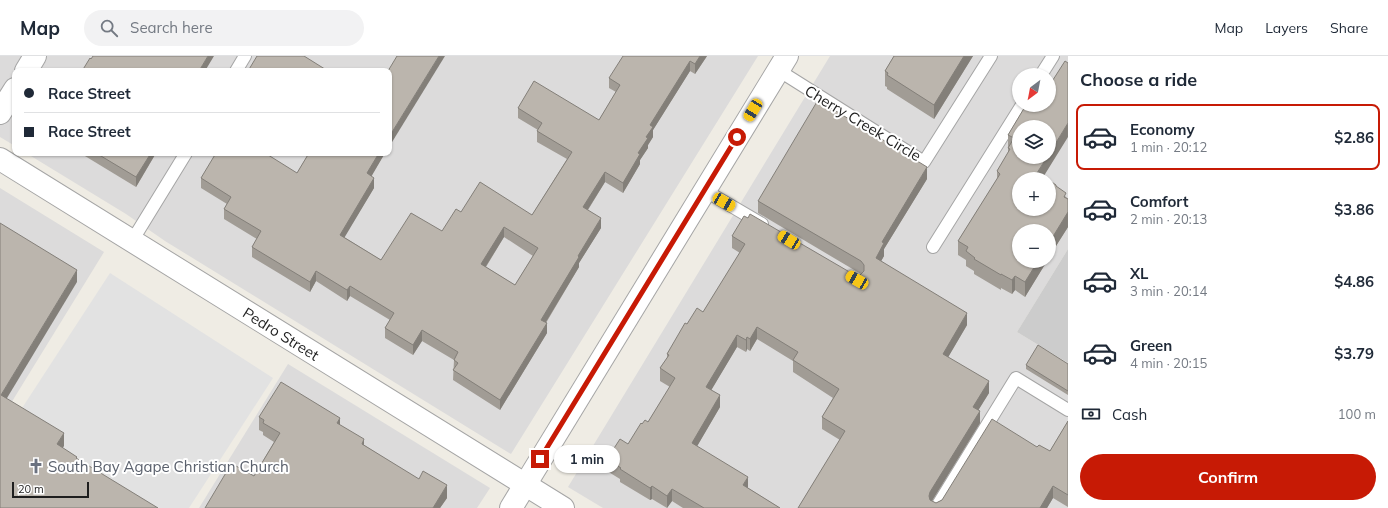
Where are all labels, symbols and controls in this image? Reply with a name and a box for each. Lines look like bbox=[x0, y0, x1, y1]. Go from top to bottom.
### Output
search box bbox=[84, 10, 364, 46]
text: Map bbox=[20, 16, 60, 40]
icon: search bbox=[98, 17, 120, 39]
text: Search here bbox=[130, 18, 213, 37]
text: Map bbox=[1214, 19, 1243, 37]
text: Layers bbox=[1265, 19, 1308, 37]
text: Share bbox=[1330, 19, 1368, 37]
north arrow bbox=[1012, 68, 1056, 112]
map controls bbox=[1012, 68, 1056, 268]
text: Choose a ride bbox=[1080, 68, 1197, 91]
street label: Cherry Creek Circle bbox=[801, 81, 925, 165]
text: Race Street bbox=[48, 84, 131, 103]
car bbox=[742, 97, 764, 123]
icon: car bbox=[1082, 119, 1118, 155]
button: layers bbox=[1012, 120, 1056, 164]
text: Economy bbox=[1130, 120, 1195, 139]
text: Race Street bbox=[48, 122, 131, 141]
route start bbox=[728, 128, 746, 146]
text: $2.86 bbox=[1334, 128, 1374, 147]
text: 1 min · 20:12 bbox=[1130, 139, 1207, 155]
button: + bbox=[1012, 172, 1056, 216]
car bbox=[711, 191, 737, 213]
icon: car bbox=[1082, 191, 1118, 227]
text: Comfort bbox=[1130, 192, 1188, 211]
text: $3.86 bbox=[1334, 200, 1374, 219]
text: 2 min · 20:13 bbox=[1130, 211, 1207, 227]
button: − bbox=[1012, 224, 1056, 268]
car bbox=[776, 229, 802, 251]
icon: car bbox=[1082, 263, 1118, 299]
text: XL bbox=[1130, 264, 1148, 283]
car bbox=[844, 269, 870, 291]
text: $4.86 bbox=[1334, 272, 1374, 291]
text: 3 min · 20:14 bbox=[1130, 283, 1207, 299]
street label: Pedro Street bbox=[240, 303, 323, 364]
icon: car bbox=[1082, 335, 1118, 371]
text: Green bbox=[1130, 336, 1172, 355]
text: $3.79 bbox=[1334, 344, 1374, 363]
text: 4 min · 20:15 bbox=[1130, 355, 1207, 371]
icon: cash bbox=[1080, 403, 1102, 425]
text: Cash bbox=[1112, 405, 1147, 424]
text: 100 m bbox=[1338, 406, 1376, 422]
callout: 1 min bbox=[554, 445, 620, 473]
route end bbox=[531, 450, 549, 468]
text: 1 min bbox=[570, 451, 604, 467]
button: Confirm bbox=[1080, 454, 1376, 500]
church icon: South Bay Agape Christian Church bbox=[27, 457, 45, 475]
place label: South Bay Agape Christian Church bbox=[48, 457, 289, 476]
scale bar bbox=[12, 480, 89, 499]
text: 20 m bbox=[18, 482, 44, 496]

